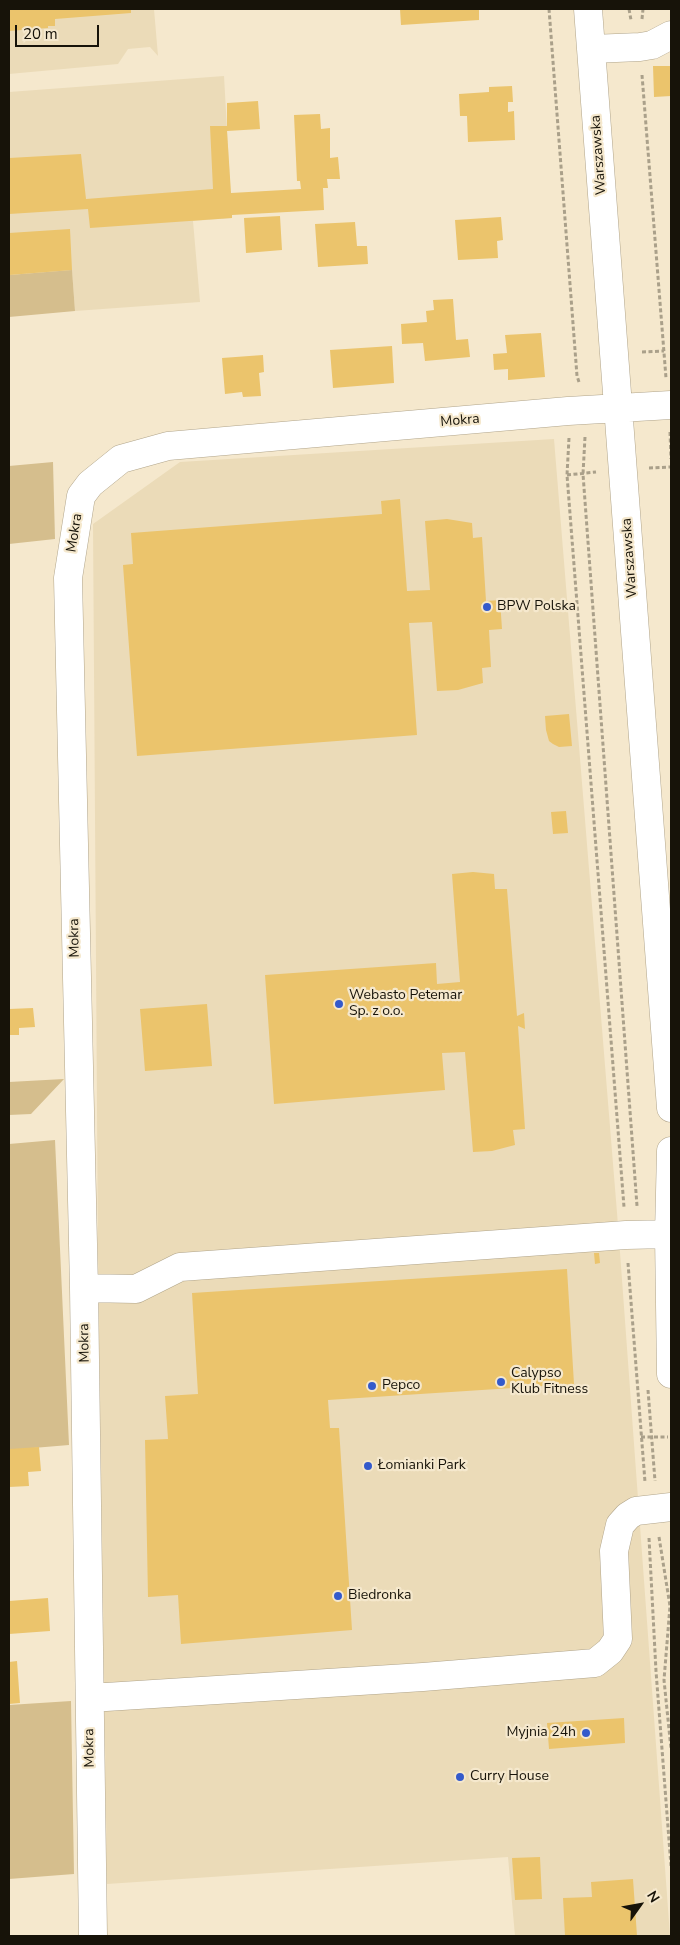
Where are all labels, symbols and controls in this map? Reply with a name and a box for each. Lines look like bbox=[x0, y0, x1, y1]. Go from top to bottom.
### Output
scale bar bbox=[18, 15, 101, 47]
text: 20 m bbox=[23, 24, 58, 44]
street label: Warszawska bbox=[588, 114, 610, 196]
street label: Mokra bbox=[440, 411, 480, 431]
street label: Mokra bbox=[64, 512, 86, 554]
street label: Warszawska bbox=[619, 517, 641, 599]
place label: BPW Polska bbox=[497, 599, 576, 615]
marker: BPW Polska bbox=[481, 601, 493, 613]
street label: Mokra bbox=[66, 918, 84, 958]
place label: Webasto Petemar Sp. z o.o. bbox=[349, 988, 462, 1020]
marker: Webasto Petemar Sp. z o.o. bbox=[333, 998, 345, 1010]
street label: Mokra bbox=[76, 1323, 94, 1363]
place label: Calypso Klub Fitness bbox=[511, 1366, 588, 1398]
marker: Calypso Klub Fitness bbox=[495, 1376, 507, 1388]
place label: Pepco bbox=[382, 1378, 420, 1394]
marker: Pepco bbox=[366, 1380, 378, 1392]
place label: Łomianki Park bbox=[378, 1458, 466, 1474]
marker: Łomianki Park bbox=[362, 1460, 374, 1472]
place label: Biedronka bbox=[348, 1588, 411, 1604]
marker: Biedronka bbox=[332, 1590, 344, 1602]
place label: Myjnia 24h bbox=[507, 1725, 576, 1741]
marker: Myjnia 24h bbox=[580, 1727, 592, 1739]
street label: Mokra bbox=[81, 1728, 99, 1768]
place label: Curry House bbox=[470, 1769, 549, 1785]
marker: Curry House bbox=[454, 1771, 466, 1783]
north arrow bbox=[615, 1880, 665, 1930]
text: N bbox=[642, 1887, 664, 1906]

